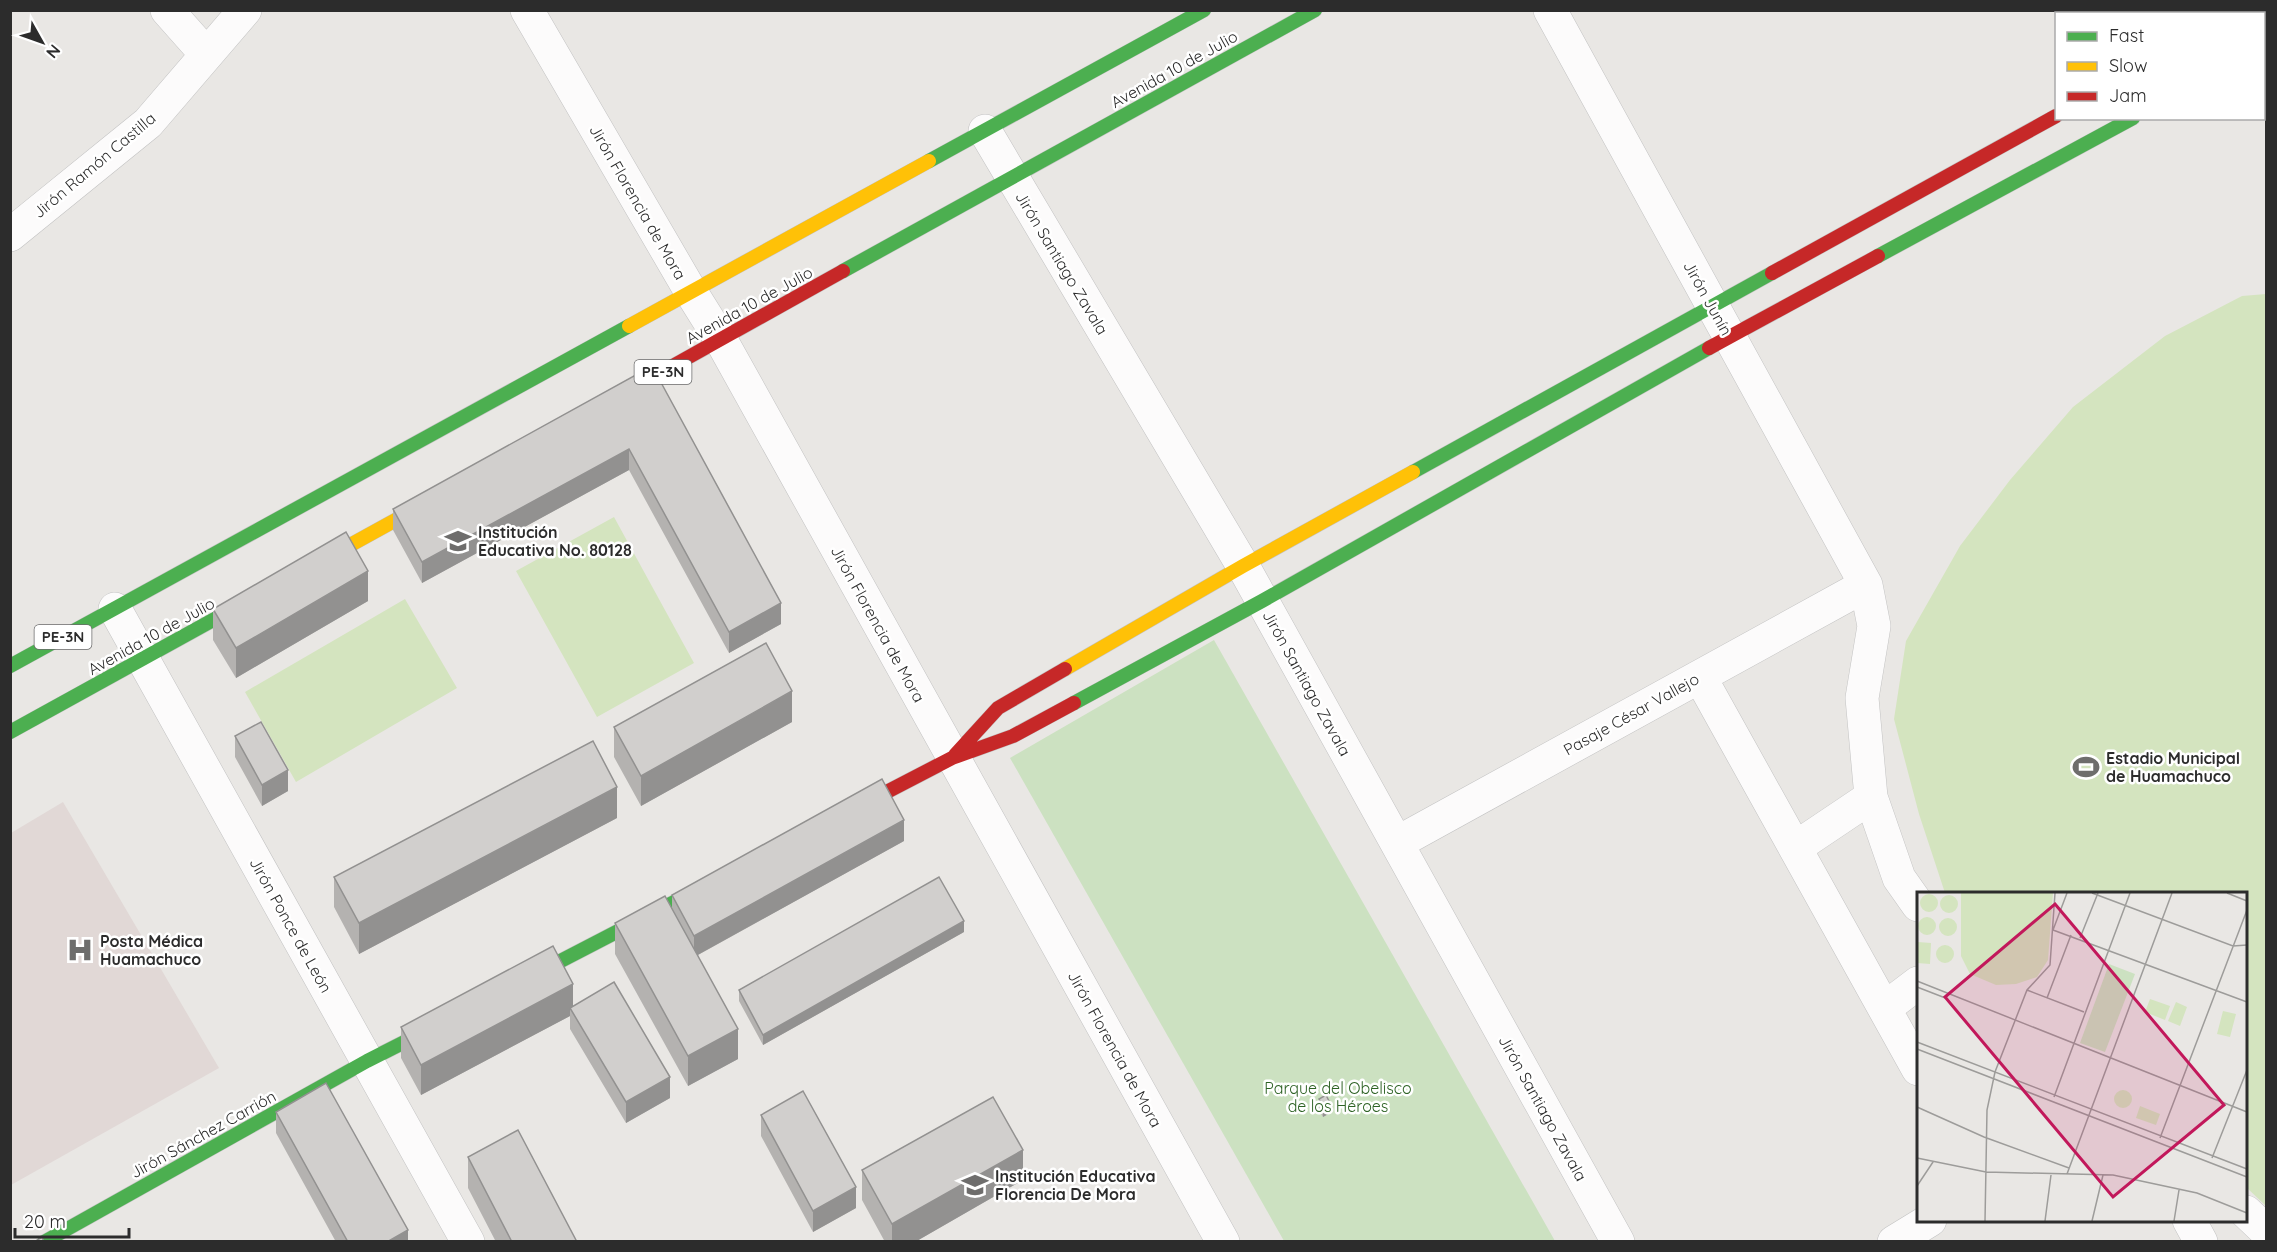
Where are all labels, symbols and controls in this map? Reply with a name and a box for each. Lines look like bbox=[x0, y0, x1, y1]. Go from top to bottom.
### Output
north arrow bbox=[12, 12, 72, 72]
legend bbox=[2055, 12, 2265, 120]
text: Fast bbox=[2109, 24, 2144, 47]
street label: Avenida 10 de Julio bbox=[1107, 26, 1241, 112]
text: N bbox=[42, 41, 65, 63]
text: Slow bbox=[2109, 54, 2147, 77]
text: Jam bbox=[2109, 84, 2147, 107]
street label: Jirón Ramón Castilla bbox=[29, 108, 159, 222]
street label: Jirón Florencia de Mora bbox=[585, 121, 691, 283]
street label: Jirón Santiago Zavala bbox=[1011, 188, 1113, 338]
street label: Jirón Junín bbox=[1679, 257, 1737, 339]
street label: Avenida 10 de Julio bbox=[682, 262, 816, 348]
road number: PE-3N bbox=[634, 360, 692, 384]
place label: Institución Educativa No. 80128 bbox=[478, 522, 632, 560]
school or university icon: Institución Educativa No. 80128 bbox=[443, 526, 473, 556]
street label: Jirón Florencia de Mora bbox=[827, 542, 929, 706]
street label: Avenida 10 de Julio bbox=[84, 593, 218, 679]
street label: Jirón Santiago Zavala bbox=[1259, 607, 1355, 759]
road number: PE-3N bbox=[34, 625, 92, 649]
street label: Pasaje César Vallejo bbox=[1560, 668, 1702, 760]
place label: Estadio Municipal de Huamachuco bbox=[2106, 748, 2240, 786]
sports icon: Estadio Municipal de Huamachuco bbox=[2071, 752, 2101, 782]
street label: Jirón Ponce de León bbox=[246, 854, 336, 996]
inset map bbox=[1917, 892, 2247, 1222]
place label: Posta Médica Huamachuco bbox=[100, 931, 203, 969]
hospital icon: Posta Médica Huamachuco bbox=[65, 935, 95, 965]
street label: Jirón Florencia de Mora bbox=[1064, 967, 1166, 1131]
street label: Jirón Santiago Zavala bbox=[1495, 1032, 1591, 1184]
park label: Parque del Obelisco de los Héroes bbox=[1264, 1078, 1412, 1116]
street label: Jirón Sánchez Carrión bbox=[127, 1086, 279, 1182]
place label: Institución Educativa Florencia De Mora bbox=[995, 1166, 1155, 1204]
school or university icon: Institución Educativa Florencia De Mora bbox=[960, 1170, 990, 1200]
scale bar bbox=[15, 1201, 129, 1239]
text: 20 m bbox=[24, 1210, 66, 1233]

